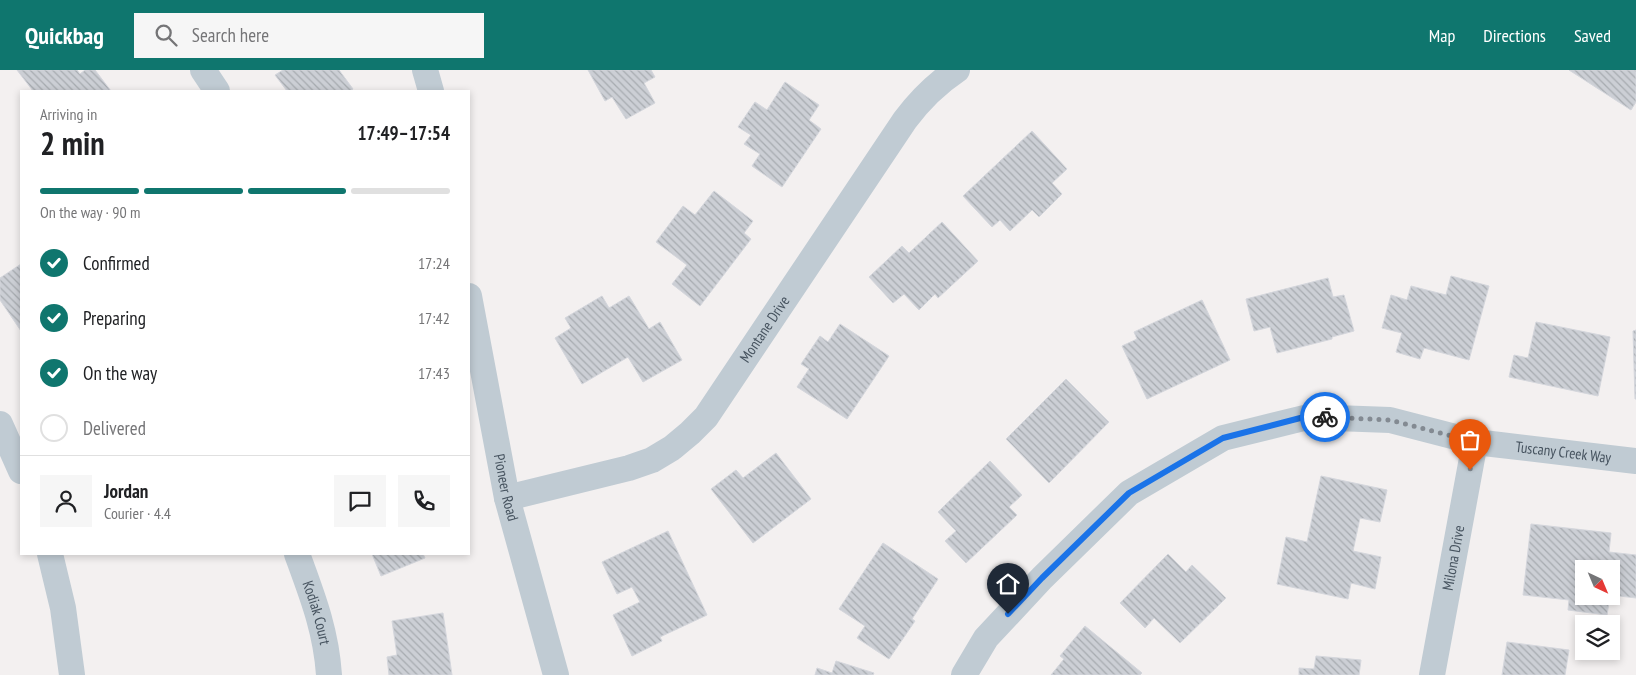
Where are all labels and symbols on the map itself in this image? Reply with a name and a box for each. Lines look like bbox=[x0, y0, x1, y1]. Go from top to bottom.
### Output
street label: Montane Drive bbox=[735, 292, 793, 366]
courier bbox=[1300, 392, 1350, 442]
pin bbox=[1449, 419, 1491, 470]
street label: Tuscany Creek Way bbox=[1515, 437, 1613, 467]
street label: Pioneer Road bbox=[490, 452, 523, 523]
street label: Milona Drive bbox=[1438, 524, 1468, 592]
north arrow bbox=[1575, 560, 1620, 605]
pin bbox=[987, 563, 1029, 614]
street label: Kodiak Court bbox=[299, 578, 335, 646]

